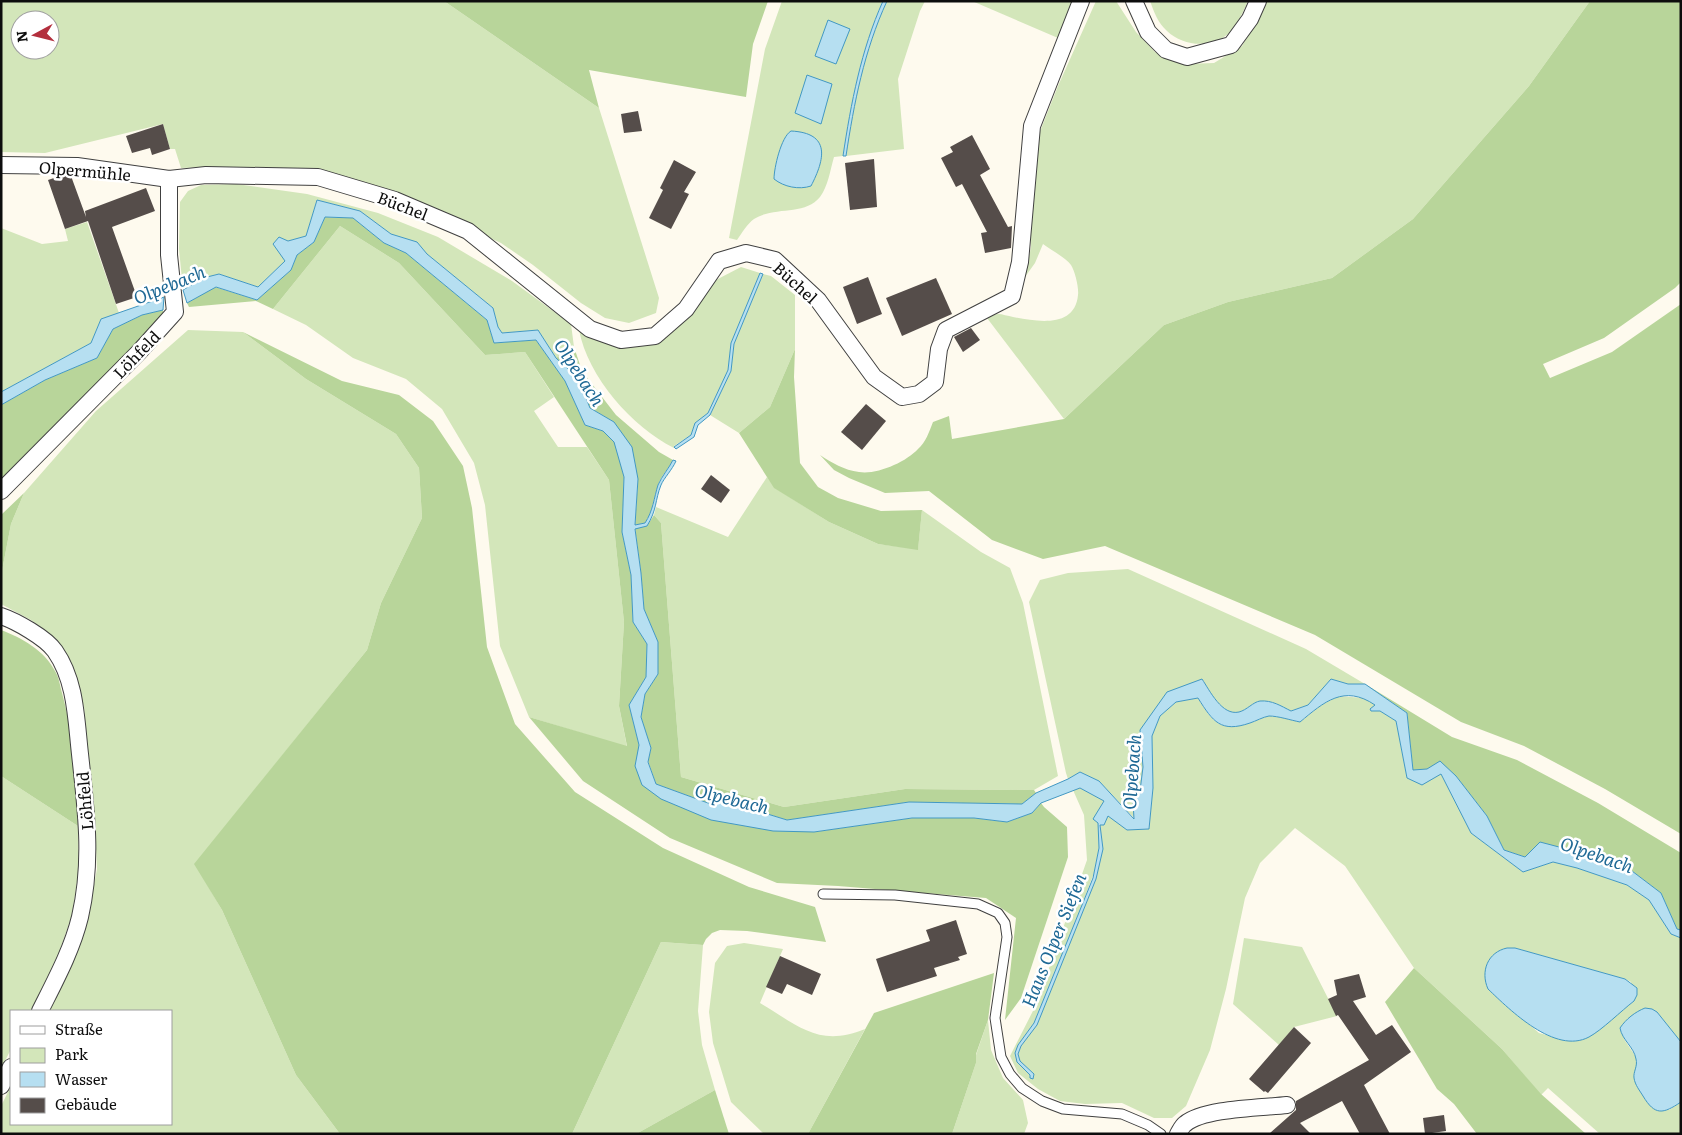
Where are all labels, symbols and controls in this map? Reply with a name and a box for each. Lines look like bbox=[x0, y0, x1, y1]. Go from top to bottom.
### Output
north arrow bbox=[10, 10, 60, 60]
text: N bbox=[10, 29, 32, 44]
street label: Olpermühle bbox=[38, 154, 132, 186]
street label: Büchel bbox=[374, 184, 432, 226]
street label: Büchel bbox=[768, 256, 824, 308]
water label: Olpebach bbox=[129, 257, 210, 311]
street label: Löhfeld bbox=[107, 324, 165, 384]
water label: Olpebach bbox=[548, 333, 612, 411]
water label: Olpebach bbox=[1115, 733, 1147, 811]
street label: Löhfeld bbox=[69, 770, 99, 831]
water label: Olpebach bbox=[692, 776, 772, 820]
water label: Olpebach bbox=[1557, 829, 1638, 879]
water label: Haus Olper Siefen bbox=[1014, 868, 1092, 1011]
legend bbox=[10, 1010, 172, 1125]
text: Straße bbox=[55, 1017, 103, 1040]
text: Park bbox=[55, 1042, 89, 1065]
text: Wasser bbox=[55, 1067, 107, 1090]
text: Gebäude bbox=[55, 1092, 117, 1115]

